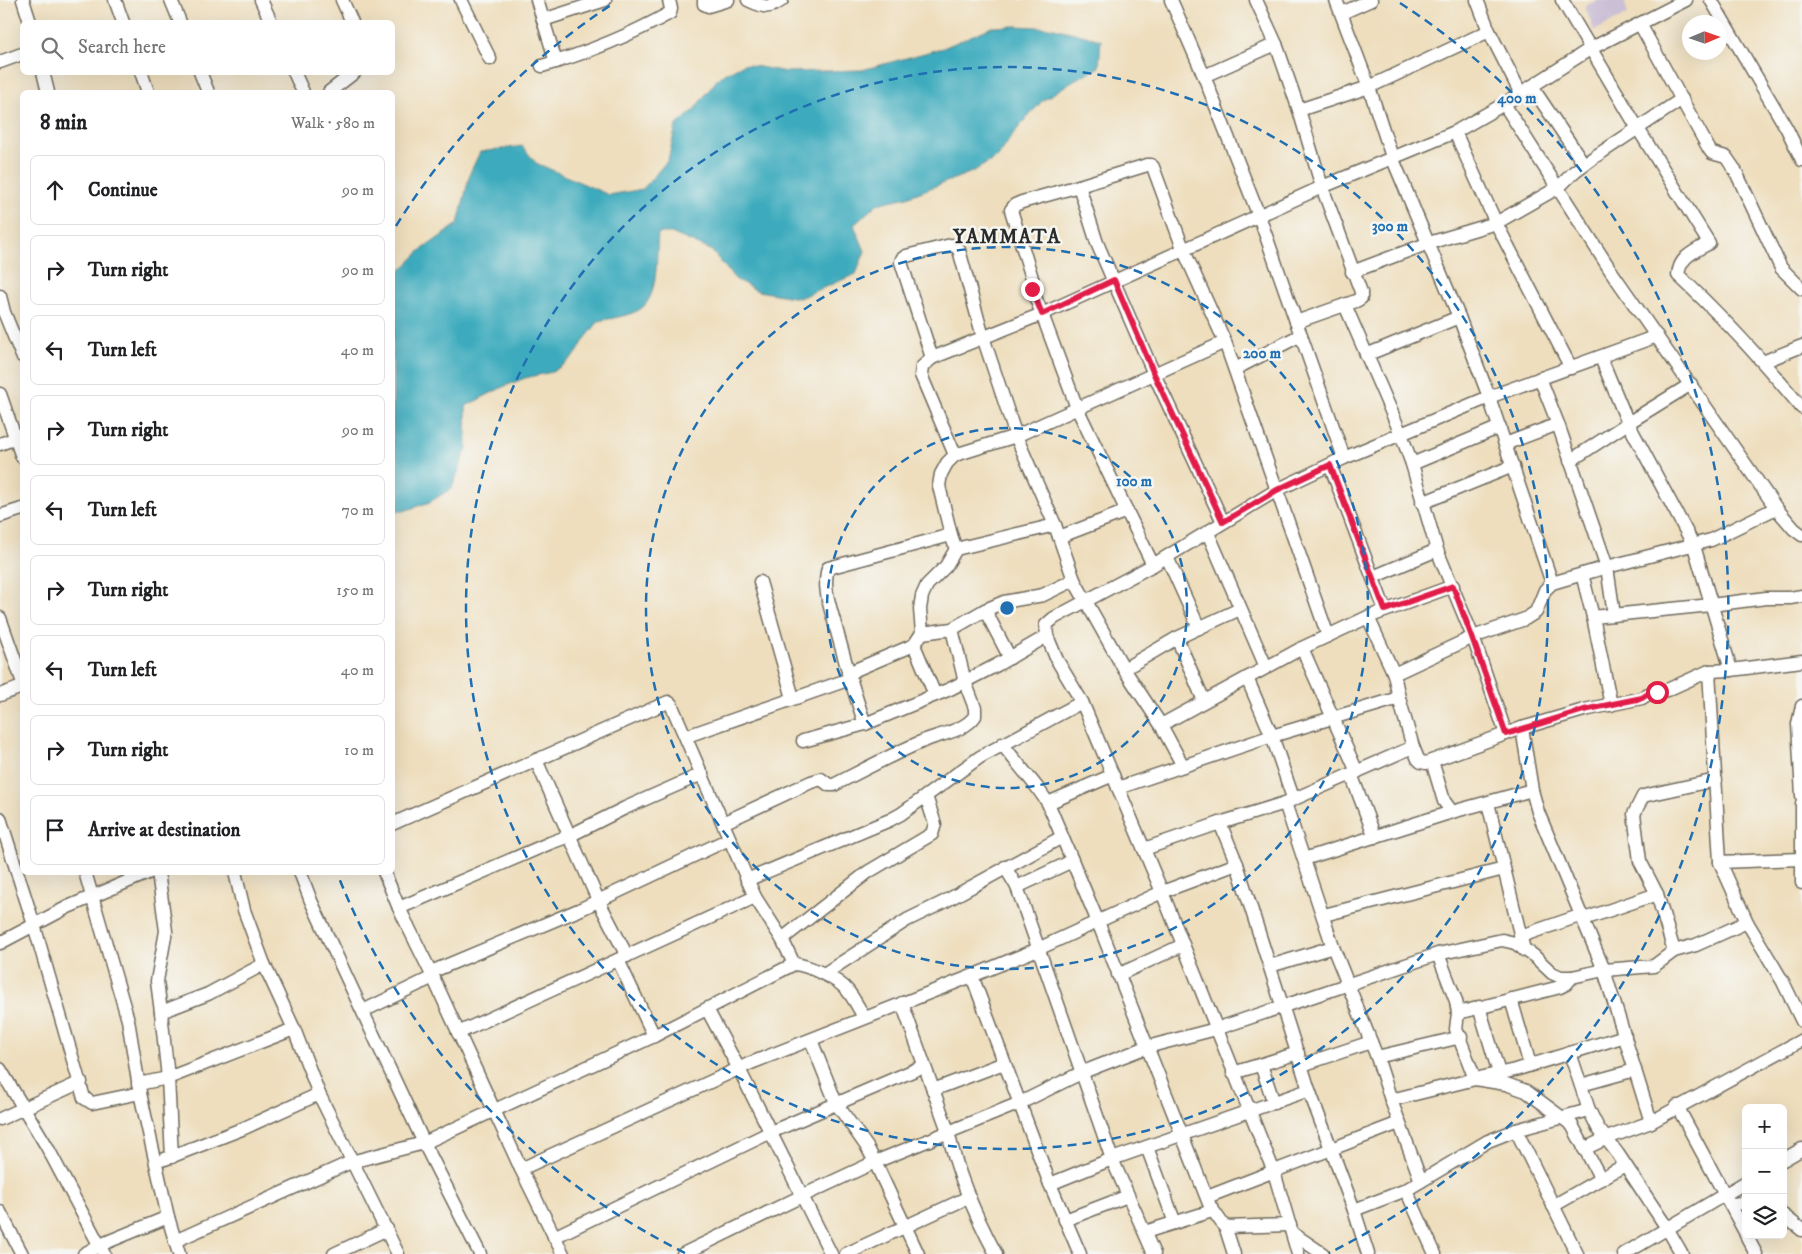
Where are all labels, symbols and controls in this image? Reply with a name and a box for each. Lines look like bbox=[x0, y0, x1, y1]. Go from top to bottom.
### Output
north arrow bbox=[1682, 15, 1727, 60]
search box bbox=[20, 20, 395, 75]
icon: search bbox=[38, 34, 66, 62]
text: Search here bbox=[78, 36, 166, 59]
text: 400 m bbox=[1496, 89, 1537, 108]
text: 8 min bbox=[40, 110, 87, 136]
text: Walk · 580 m bbox=[291, 113, 375, 133]
icon: ahead bbox=[41, 176, 69, 204]
text: Continue bbox=[88, 179, 158, 202]
text: 90 m bbox=[342, 180, 374, 200]
text: 300 m bbox=[1372, 217, 1409, 236]
district label: YAMMATA bbox=[952, 225, 1061, 250]
icon: right bbox=[41, 256, 69, 284]
text: Turn right bbox=[88, 259, 168, 282]
text: 90 m bbox=[342, 260, 374, 280]
route end bbox=[1021, 278, 1044, 301]
icon: left bbox=[41, 336, 69, 364]
text: Turn left bbox=[88, 339, 157, 362]
text: 40 m bbox=[341, 340, 374, 360]
text: 200 m bbox=[1243, 344, 1282, 363]
icon: right bbox=[41, 416, 69, 444]
text: Turn right bbox=[88, 419, 168, 442]
text: 90 m bbox=[342, 420, 374, 440]
text: 100 m bbox=[1116, 472, 1153, 491]
icon: left bbox=[41, 496, 69, 524]
text: Turn left bbox=[88, 499, 157, 522]
text: 70 m bbox=[342, 500, 374, 520]
icon: right bbox=[41, 576, 69, 604]
text: Turn right bbox=[88, 579, 168, 602]
text: 150 m bbox=[336, 580, 374, 600]
centre of rings bbox=[998, 599, 1016, 617]
icon: left bbox=[41, 656, 69, 684]
text: Turn left bbox=[88, 659, 157, 682]
text: 40 m bbox=[341, 660, 374, 680]
route start bbox=[1646, 681, 1669, 704]
icon: right bbox=[41, 736, 69, 764]
text: Turn right bbox=[88, 739, 168, 762]
text: 10 m bbox=[344, 740, 374, 760]
icon: arrive bbox=[41, 816, 69, 844]
text: Arrive at destination bbox=[88, 819, 240, 842]
map controls bbox=[1742, 1104, 1787, 1239]
button: + bbox=[1742, 1104, 1787, 1149]
button: − bbox=[1742, 1149, 1787, 1194]
button: layers bbox=[1742, 1194, 1787, 1239]

